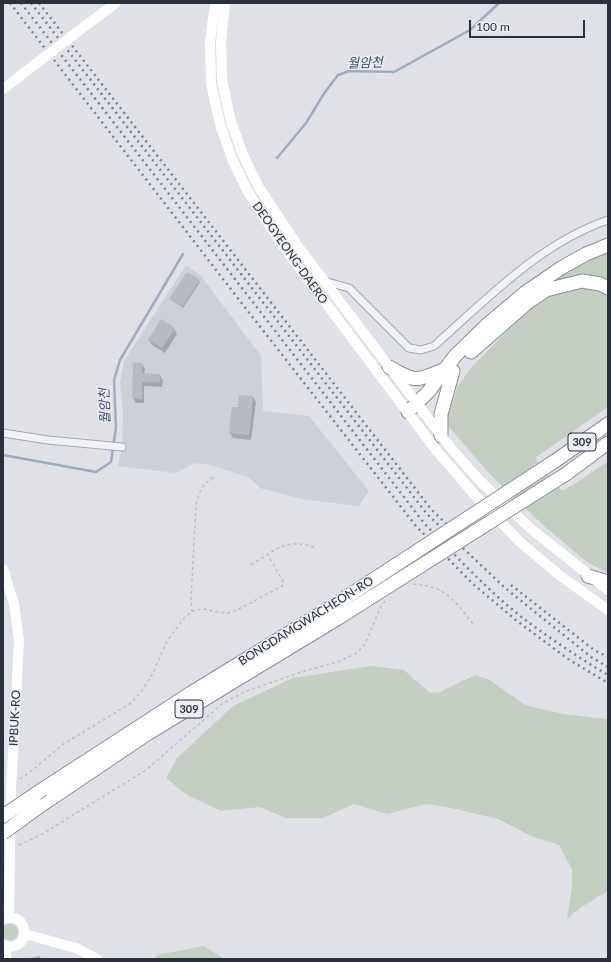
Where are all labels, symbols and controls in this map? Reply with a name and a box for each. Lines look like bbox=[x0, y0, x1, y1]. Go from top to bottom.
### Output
scale bar bbox=[471, 12, 587, 38]
text: 100 m bbox=[476, 19, 510, 34]
water label: 월암천 bbox=[347, 55, 383, 71]
street label: DEOGYEONG-DAERO bbox=[249, 199, 331, 307]
water label: 월암천 bbox=[97, 388, 113, 424]
road number: 309 bbox=[568, 433, 596, 451]
street label: BONGDAMGWACHEON-RO bbox=[236, 574, 376, 668]
street label: IPBUK-RO bbox=[6, 690, 24, 746]
road number: 309 bbox=[175, 700, 203, 718]

